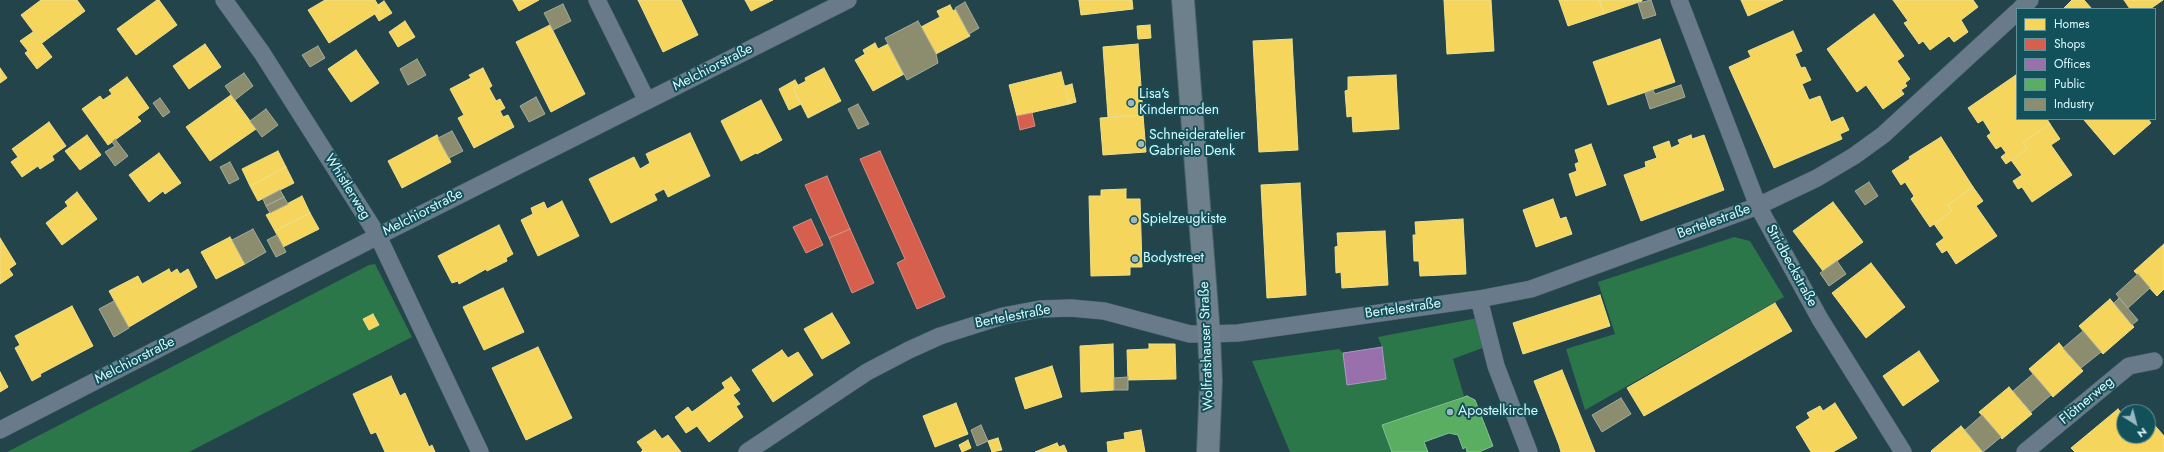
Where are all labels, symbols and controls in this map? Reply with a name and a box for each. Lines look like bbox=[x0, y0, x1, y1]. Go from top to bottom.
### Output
legend bbox=[2016, 8, 2156, 120]
text: Homes bbox=[2054, 15, 2090, 33]
text: Shops bbox=[2054, 35, 2085, 53]
street label: Melchiorstraße bbox=[670, 41, 756, 95]
text: Offices bbox=[2054, 55, 2090, 73]
text: Public bbox=[2054, 75, 2085, 93]
place label: Lisa's Kindermoden bbox=[1139, 87, 1219, 120]
text: Industry bbox=[2054, 95, 2094, 113]
marker: Lisa's Kindermoden bbox=[1126, 98, 1136, 108]
place label: Schneideratelier Gabriele Denk bbox=[1149, 128, 1245, 160]
marker: Schneideratelier Gabriele Denk bbox=[1136, 139, 1146, 149]
street label: Whistlerweg bbox=[320, 151, 374, 223]
street label: Melchiorstraße bbox=[380, 186, 466, 240]
street label: Bertelestraße bbox=[1675, 201, 1753, 243]
place label: Spielzeugkiste bbox=[1142, 212, 1227, 228]
marker: Spielzeugkiste bbox=[1129, 215, 1139, 225]
street label: Stridbeckstraße bbox=[1762, 222, 1820, 310]
place label: Bodystreet bbox=[1143, 251, 1204, 267]
marker: Bodystreet bbox=[1130, 254, 1140, 264]
street label: Wolfratshauser Straße bbox=[1196, 281, 1218, 411]
street label: Bertelestraße bbox=[1364, 295, 1442, 323]
street label: Bertelestraße bbox=[974, 301, 1052, 333]
street label: Melchiorstraße bbox=[92, 334, 178, 388]
street label: Flötnerweg bbox=[2057, 374, 2117, 428]
place label: Apostelkirche bbox=[1458, 404, 1538, 420]
north arrow bbox=[2116, 404, 2156, 444]
marker: Apostelkirche bbox=[1445, 407, 1455, 417]
text: N bbox=[2134, 424, 2151, 442]

